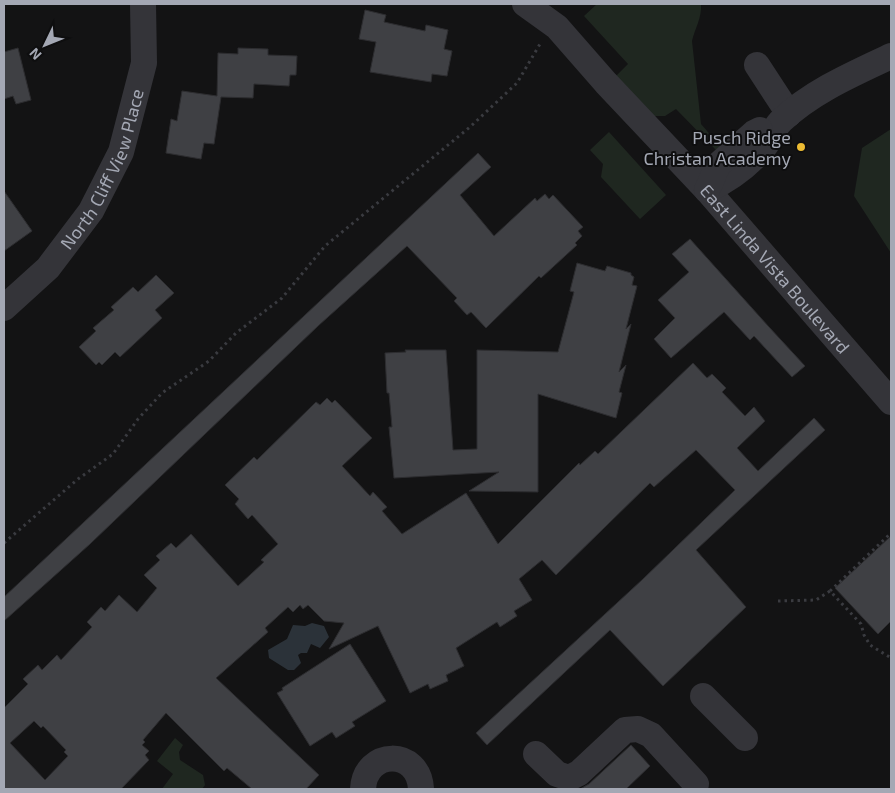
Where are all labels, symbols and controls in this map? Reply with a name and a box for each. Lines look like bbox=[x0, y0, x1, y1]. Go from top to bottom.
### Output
north arrow bbox=[20, 20, 70, 70]
text: N bbox=[25, 45, 45, 64]
street label: North Cliff View Place bbox=[55, 86, 148, 253]
place label: Pusch Ridge Christan Academy bbox=[644, 126, 791, 169]
marker: Pusch Ridge Christan Academy bbox=[795, 141, 807, 153]
street label: East Linda Vista Boulevard bbox=[696, 180, 855, 358]

